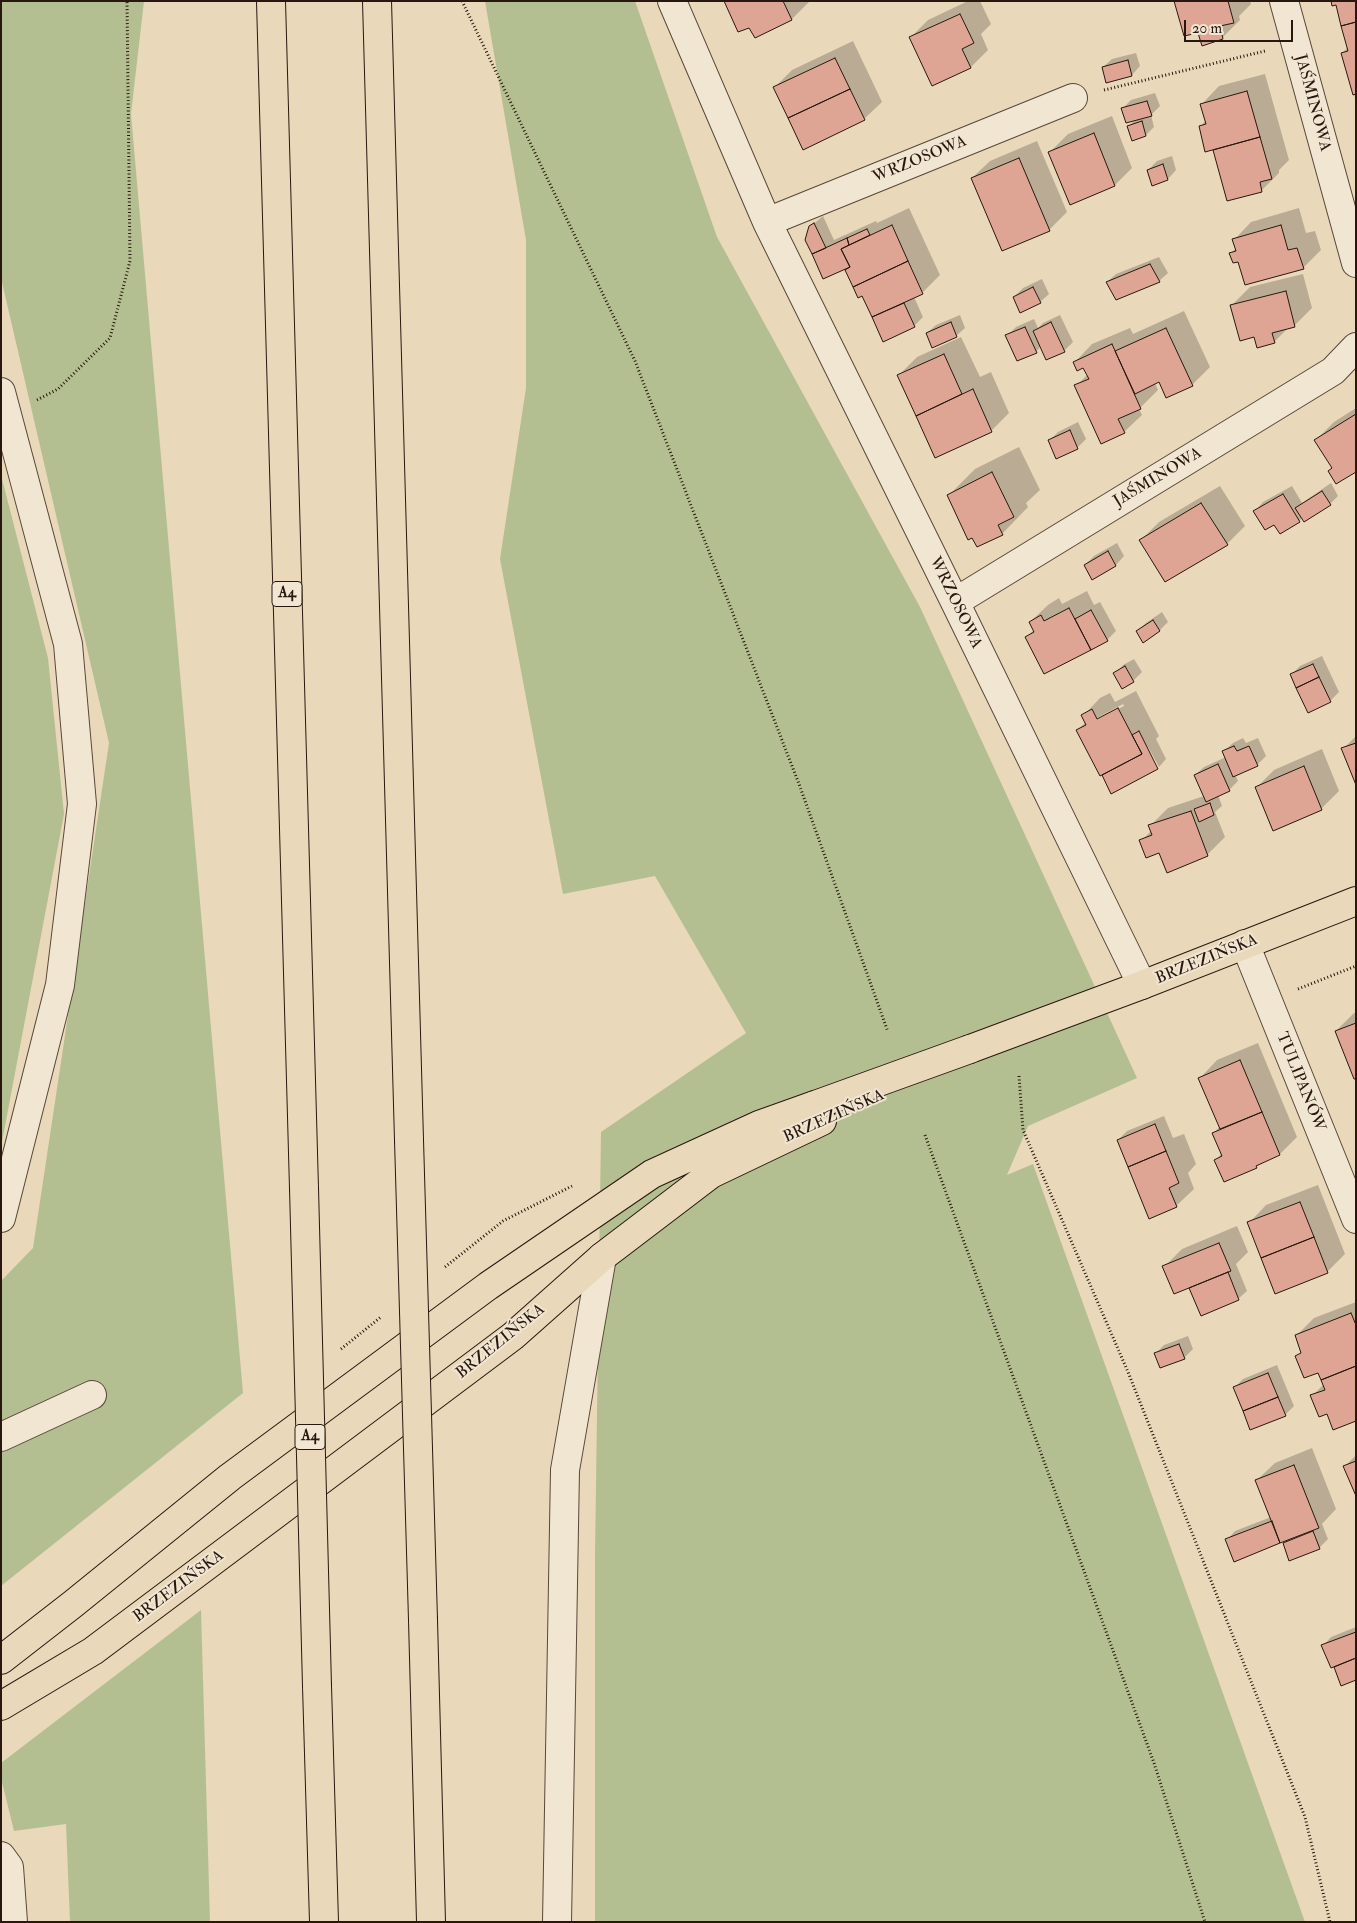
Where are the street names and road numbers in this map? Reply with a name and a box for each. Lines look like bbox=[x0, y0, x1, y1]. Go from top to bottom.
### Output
street label: JAŚMINOWA bbox=[1290, 52, 1334, 154]
street label: WRZOSOWA bbox=[870, 132, 970, 188]
street label: JAŚMINOWA bbox=[1110, 444, 1206, 512]
street label: WRZOSOWA bbox=[925, 554, 985, 652]
road number: A4 bbox=[272, 582, 302, 606]
street label: BRZEZIŃSKA bbox=[1153, 931, 1261, 989]
street label: TULIPANÓW bbox=[1271, 1030, 1329, 1134]
street label: BRZEZIŃSKA bbox=[781, 1086, 887, 1148]
street label: BRZEZIŃSKA bbox=[453, 1300, 549, 1384]
road number: A4 bbox=[295, 1424, 325, 1450]
street label: BRZEZIŃSKA bbox=[130, 1547, 228, 1627]

